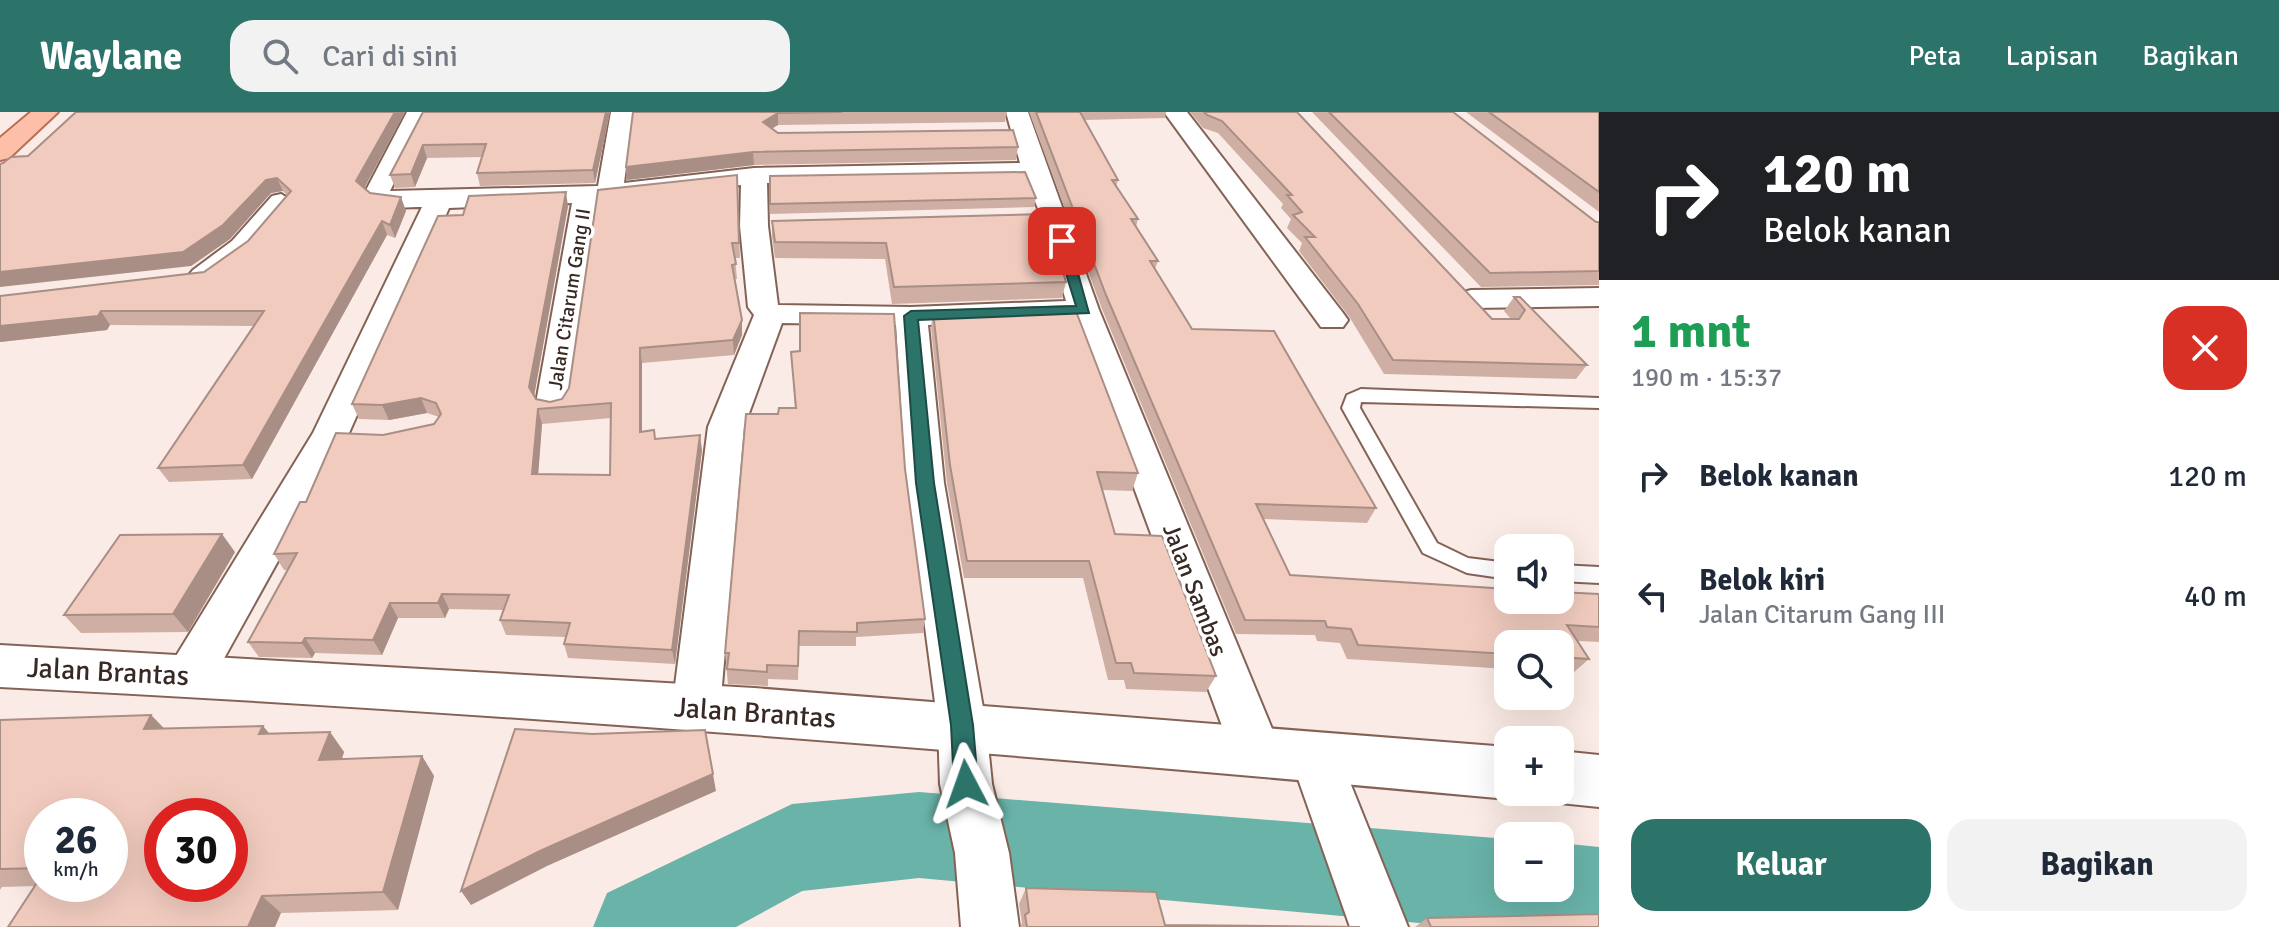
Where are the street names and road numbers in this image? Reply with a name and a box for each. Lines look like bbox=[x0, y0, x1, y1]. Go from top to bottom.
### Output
street label: Jalan Citarum Gang II bbox=[543, 206, 596, 392]
street label: Jalan Sambas bbox=[1156, 519, 1234, 661]
street label: Jalan Brantas bbox=[26, 651, 190, 693]
street label: Jalan Brantas bbox=[673, 690, 837, 736]

